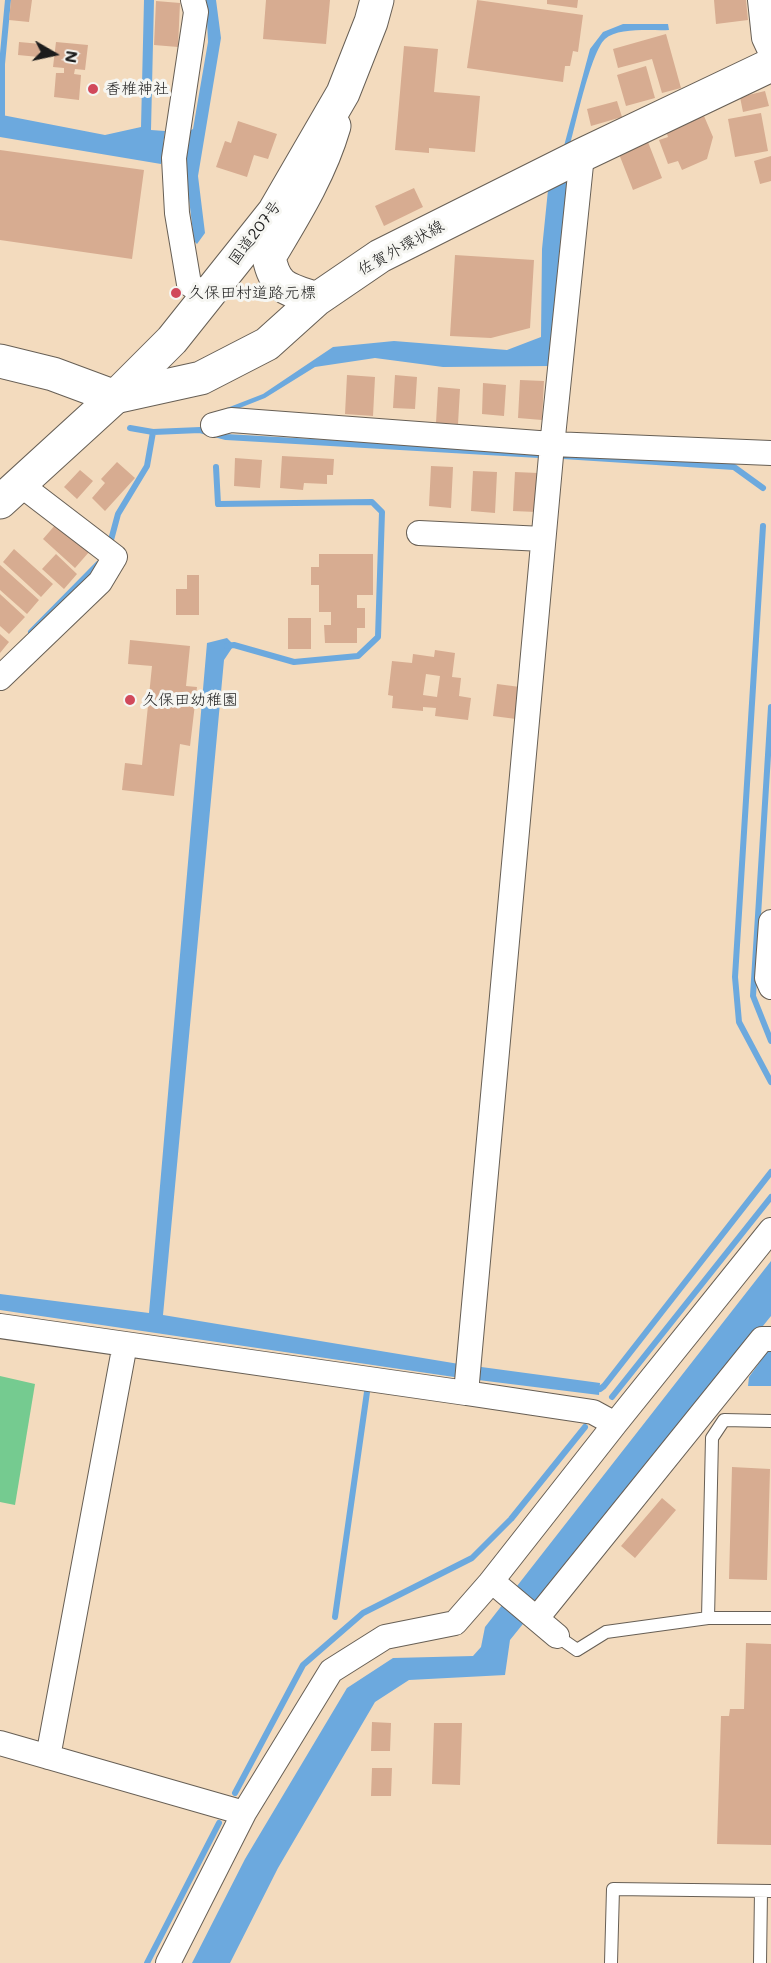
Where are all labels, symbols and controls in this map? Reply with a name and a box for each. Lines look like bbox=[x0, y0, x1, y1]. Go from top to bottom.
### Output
north arrow bbox=[24, 24, 84, 84]
text: N bbox=[61, 49, 84, 65]
place label: 香椎神社 bbox=[105, 79, 169, 99]
marker: 香椎神社 bbox=[86, 82, 100, 96]
street label: 国道207号 bbox=[225, 197, 285, 269]
street label: 佐賀外環状線 bbox=[354, 216, 448, 280]
place label: 久保田村道路元標 bbox=[188, 283, 316, 303]
marker: 久保田村道路元標 bbox=[169, 286, 183, 300]
place label: 久保田幼稚園 bbox=[142, 690, 238, 710]
marker: 久保田幼稚園 bbox=[123, 693, 137, 707]

